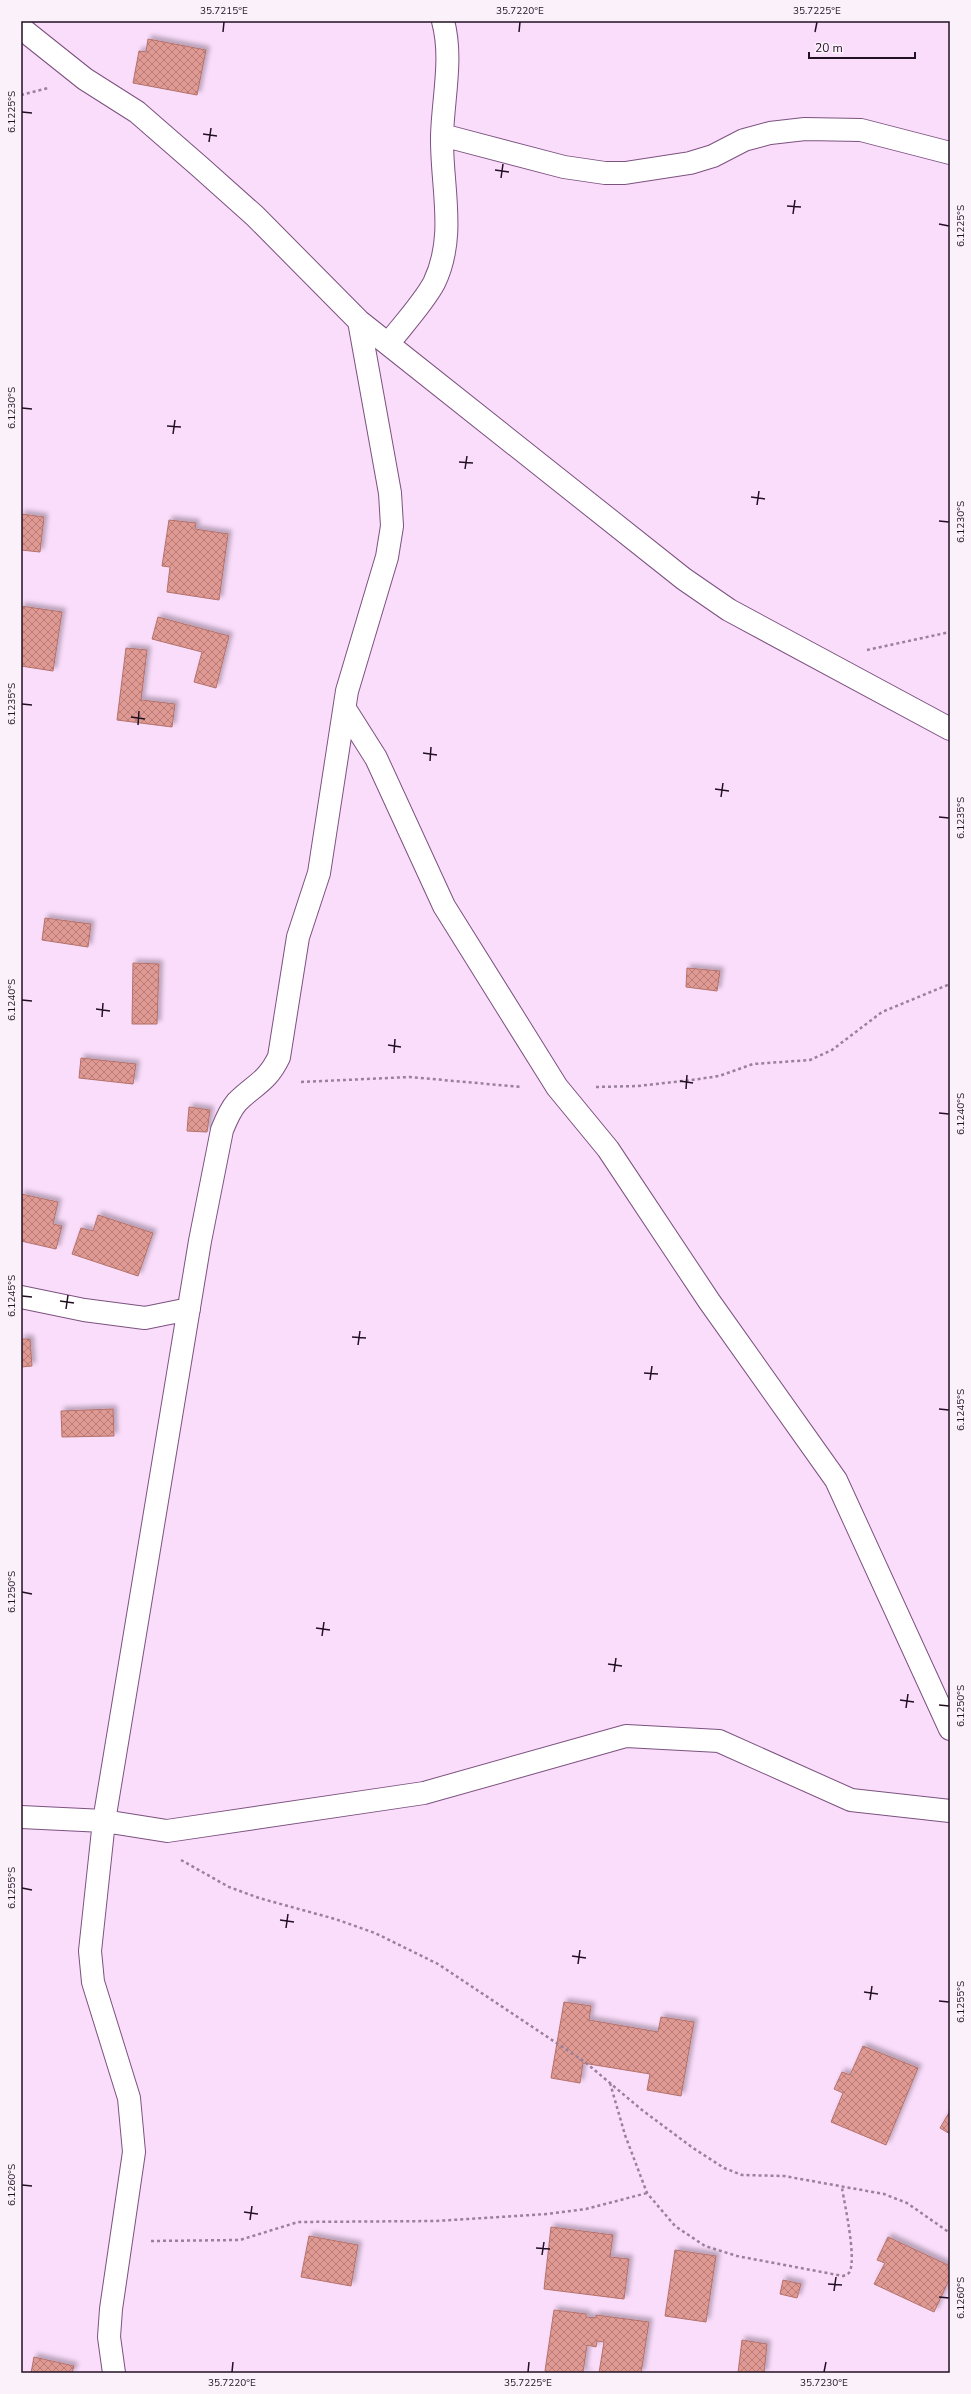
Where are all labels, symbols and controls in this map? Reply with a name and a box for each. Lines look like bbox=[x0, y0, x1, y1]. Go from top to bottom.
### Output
text: 35.7215°E bbox=[200, 4, 248, 18]
text: 35.7220°E bbox=[496, 4, 544, 18]
text: 35.7225°E bbox=[793, 4, 841, 18]
scale bar bbox=[809, 34, 915, 60]
text: 20 m bbox=[815, 40, 843, 56]
text: 6.1225°S bbox=[5, 91, 19, 133]
text: 6.1225°S bbox=[954, 205, 968, 247]
text: 6.1230°S bbox=[5, 387, 19, 429]
text: 6.1230°S bbox=[954, 501, 968, 543]
text: 6.1235°S bbox=[5, 683, 19, 725]
text: 6.1235°S bbox=[954, 797, 968, 839]
text: 6.1240°S bbox=[5, 979, 19, 1021]
text: 6.1240°S bbox=[954, 1093, 968, 1135]
text: 6.1245°S bbox=[5, 1275, 19, 1317]
text: 6.1245°S bbox=[954, 1389, 968, 1431]
text: 6.1250°S bbox=[5, 1571, 19, 1613]
text: 6.1250°S bbox=[954, 1685, 968, 1727]
text: 6.1255°S bbox=[5, 1867, 19, 1909]
text: 6.1255°S bbox=[954, 1981, 968, 2023]
text: 6.1260°S bbox=[5, 2164, 19, 2206]
text: 6.1260°S bbox=[954, 2277, 968, 2319]
text: 35.7220°E bbox=[208, 2376, 256, 2390]
text: 35.7225°E bbox=[504, 2376, 552, 2390]
text: 35.7230°E bbox=[800, 2376, 848, 2390]

